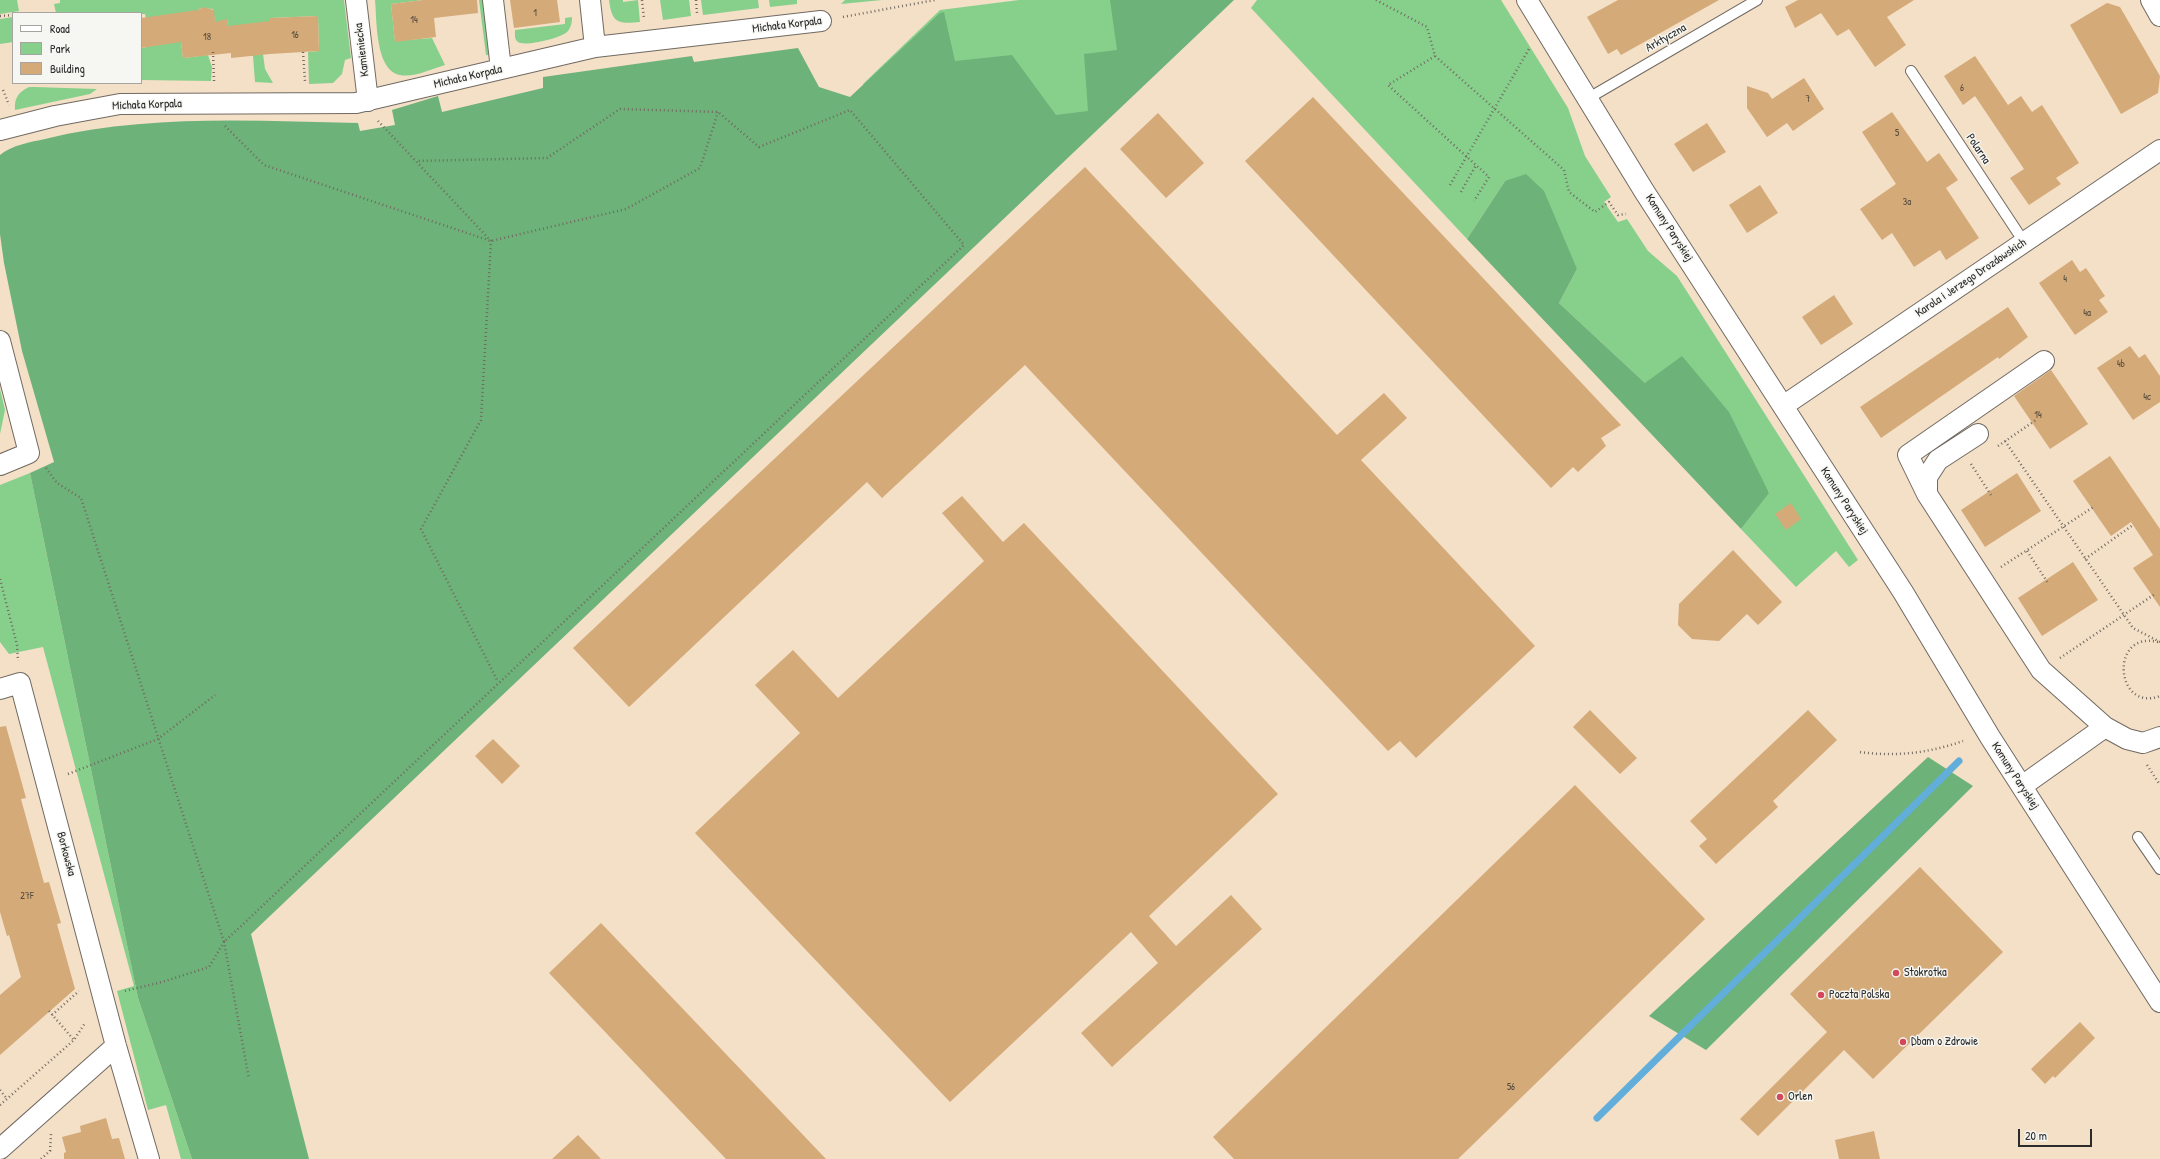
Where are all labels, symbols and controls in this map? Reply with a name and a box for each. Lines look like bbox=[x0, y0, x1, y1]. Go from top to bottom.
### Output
house number: 1 bbox=[533, 7, 537, 19]
legend bbox=[12, 12, 142, 84]
house number: 14 bbox=[410, 14, 418, 26]
street label: Michała Korpala bbox=[752, 14, 822, 36]
text: Road bbox=[50, 20, 70, 37]
street label: Arktyczna bbox=[1643, 21, 1689, 55]
street label: Kamieniecka bbox=[352, 22, 372, 78]
house number: 16 bbox=[291, 29, 299, 41]
house number: 18 bbox=[203, 31, 211, 43]
text: Park bbox=[50, 40, 70, 57]
text: Building bbox=[50, 60, 85, 77]
street label: Michała Korpala bbox=[432, 62, 504, 92]
house number: 6 bbox=[1960, 82, 1964, 94]
house number: 7 bbox=[1806, 93, 1810, 105]
street label: Michała Korpala bbox=[112, 97, 182, 113]
house number: 5 bbox=[1895, 127, 1899, 139]
street label: Polarna bbox=[1963, 131, 1993, 167]
street label: Komuny Paryskiej bbox=[1642, 192, 1696, 264]
house number: 3a bbox=[1903, 196, 1911, 208]
street label: Karola i Jerzego Drozdowskich bbox=[1913, 236, 2029, 320]
house number: 4 bbox=[2063, 273, 2067, 285]
house number: 4a bbox=[2083, 307, 2091, 319]
house number: 4b bbox=[2117, 358, 2125, 370]
house number: 4c bbox=[2143, 391, 2151, 403]
house number: 14 bbox=[2034, 409, 2042, 421]
street label: Komuny Paryskiej bbox=[1817, 465, 1871, 537]
street label: Komuny Paryskiej bbox=[1988, 740, 2042, 812]
street label: Borkowska bbox=[53, 830, 79, 878]
house number: 27F bbox=[20, 890, 34, 902]
place label: Stokrotka bbox=[1904, 966, 1947, 980]
marker: Stokrotka bbox=[1891, 968, 1901, 978]
place label: Poczta Polska bbox=[1829, 988, 1889, 1002]
marker: Poczta Polska bbox=[1816, 990, 1826, 1000]
place label: Dbam o Zdrowie bbox=[1911, 1035, 1978, 1049]
marker: Dbam o Zdrowie bbox=[1898, 1037, 1908, 1047]
house number: 56 bbox=[1507, 1081, 1515, 1093]
place label: Orlen bbox=[1788, 1090, 1813, 1104]
marker: Orlen bbox=[1775, 1092, 1785, 1102]
scale bar bbox=[2020, 1121, 2094, 1147]
text: 20 m bbox=[2025, 1127, 2047, 1144]

